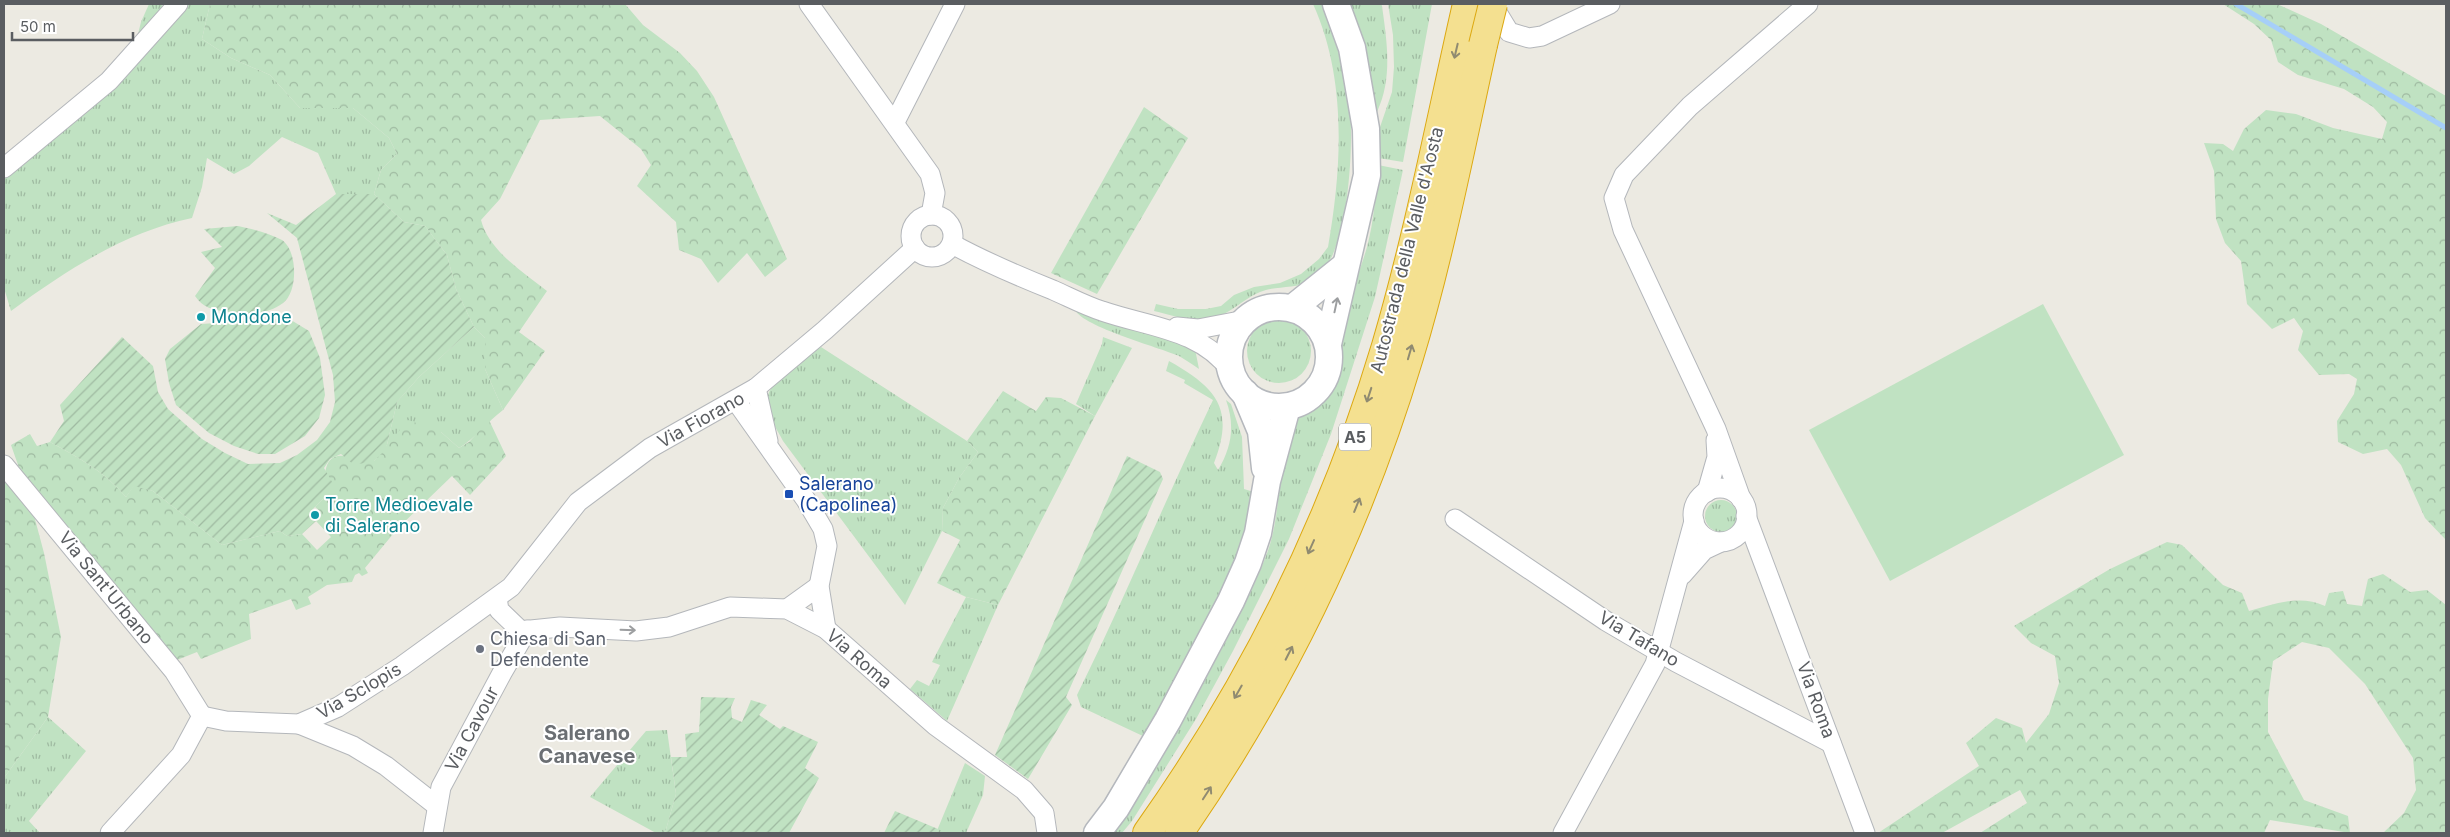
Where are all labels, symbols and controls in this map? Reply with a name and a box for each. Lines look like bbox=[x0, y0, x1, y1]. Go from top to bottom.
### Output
scale bar bbox=[12, 10, 134, 42]
text: 50 m bbox=[20, 17, 56, 36]
one-way arrow bbox=[1451, 43, 1460, 59]
street label: Autostrada della Valle d'Aosta bbox=[1366, 125, 1447, 375]
one-way arrow bbox=[1332, 298, 1342, 314]
place label: Mondone bbox=[211, 306, 292, 327]
marker: Mondone bbox=[195, 311, 207, 323]
one-way arrow bbox=[1406, 344, 1416, 360]
street label: Via Fiorano bbox=[654, 387, 748, 452]
one-way arrow bbox=[1364, 387, 1374, 403]
road number: A5 bbox=[1339, 424, 1371, 451]
place label: Salerano (Capolinea) bbox=[799, 473, 897, 515]
marker: Salerano (Capolinea) bbox=[783, 488, 795, 500]
place label: Torre Medioevale di Salerano bbox=[325, 494, 473, 536]
one-way arrow bbox=[1352, 498, 1362, 513]
marker: Torre Medioevale di Salerano bbox=[309, 509, 321, 521]
street label: Via Sant'Urbano bbox=[55, 527, 158, 648]
one-way arrow bbox=[1305, 539, 1315, 554]
street label: Via Tafano bbox=[1595, 606, 1683, 671]
street label: Via Roma bbox=[822, 624, 896, 693]
one-way arrow bbox=[620, 626, 636, 635]
place label: Chiesa di San Defendente bbox=[490, 628, 606, 670]
marker: Chiesa di San Defendente bbox=[474, 643, 486, 655]
one-way arrow bbox=[1285, 646, 1294, 661]
street label: Via Sclopis bbox=[313, 658, 405, 723]
street label: Via Roma bbox=[1793, 659, 1840, 741]
street label: Via Cavour bbox=[440, 683, 503, 775]
one-way arrow bbox=[1233, 684, 1242, 699]
district label: Salerano Canavese bbox=[539, 721, 635, 768]
one-way arrow bbox=[1202, 786, 1212, 800]

